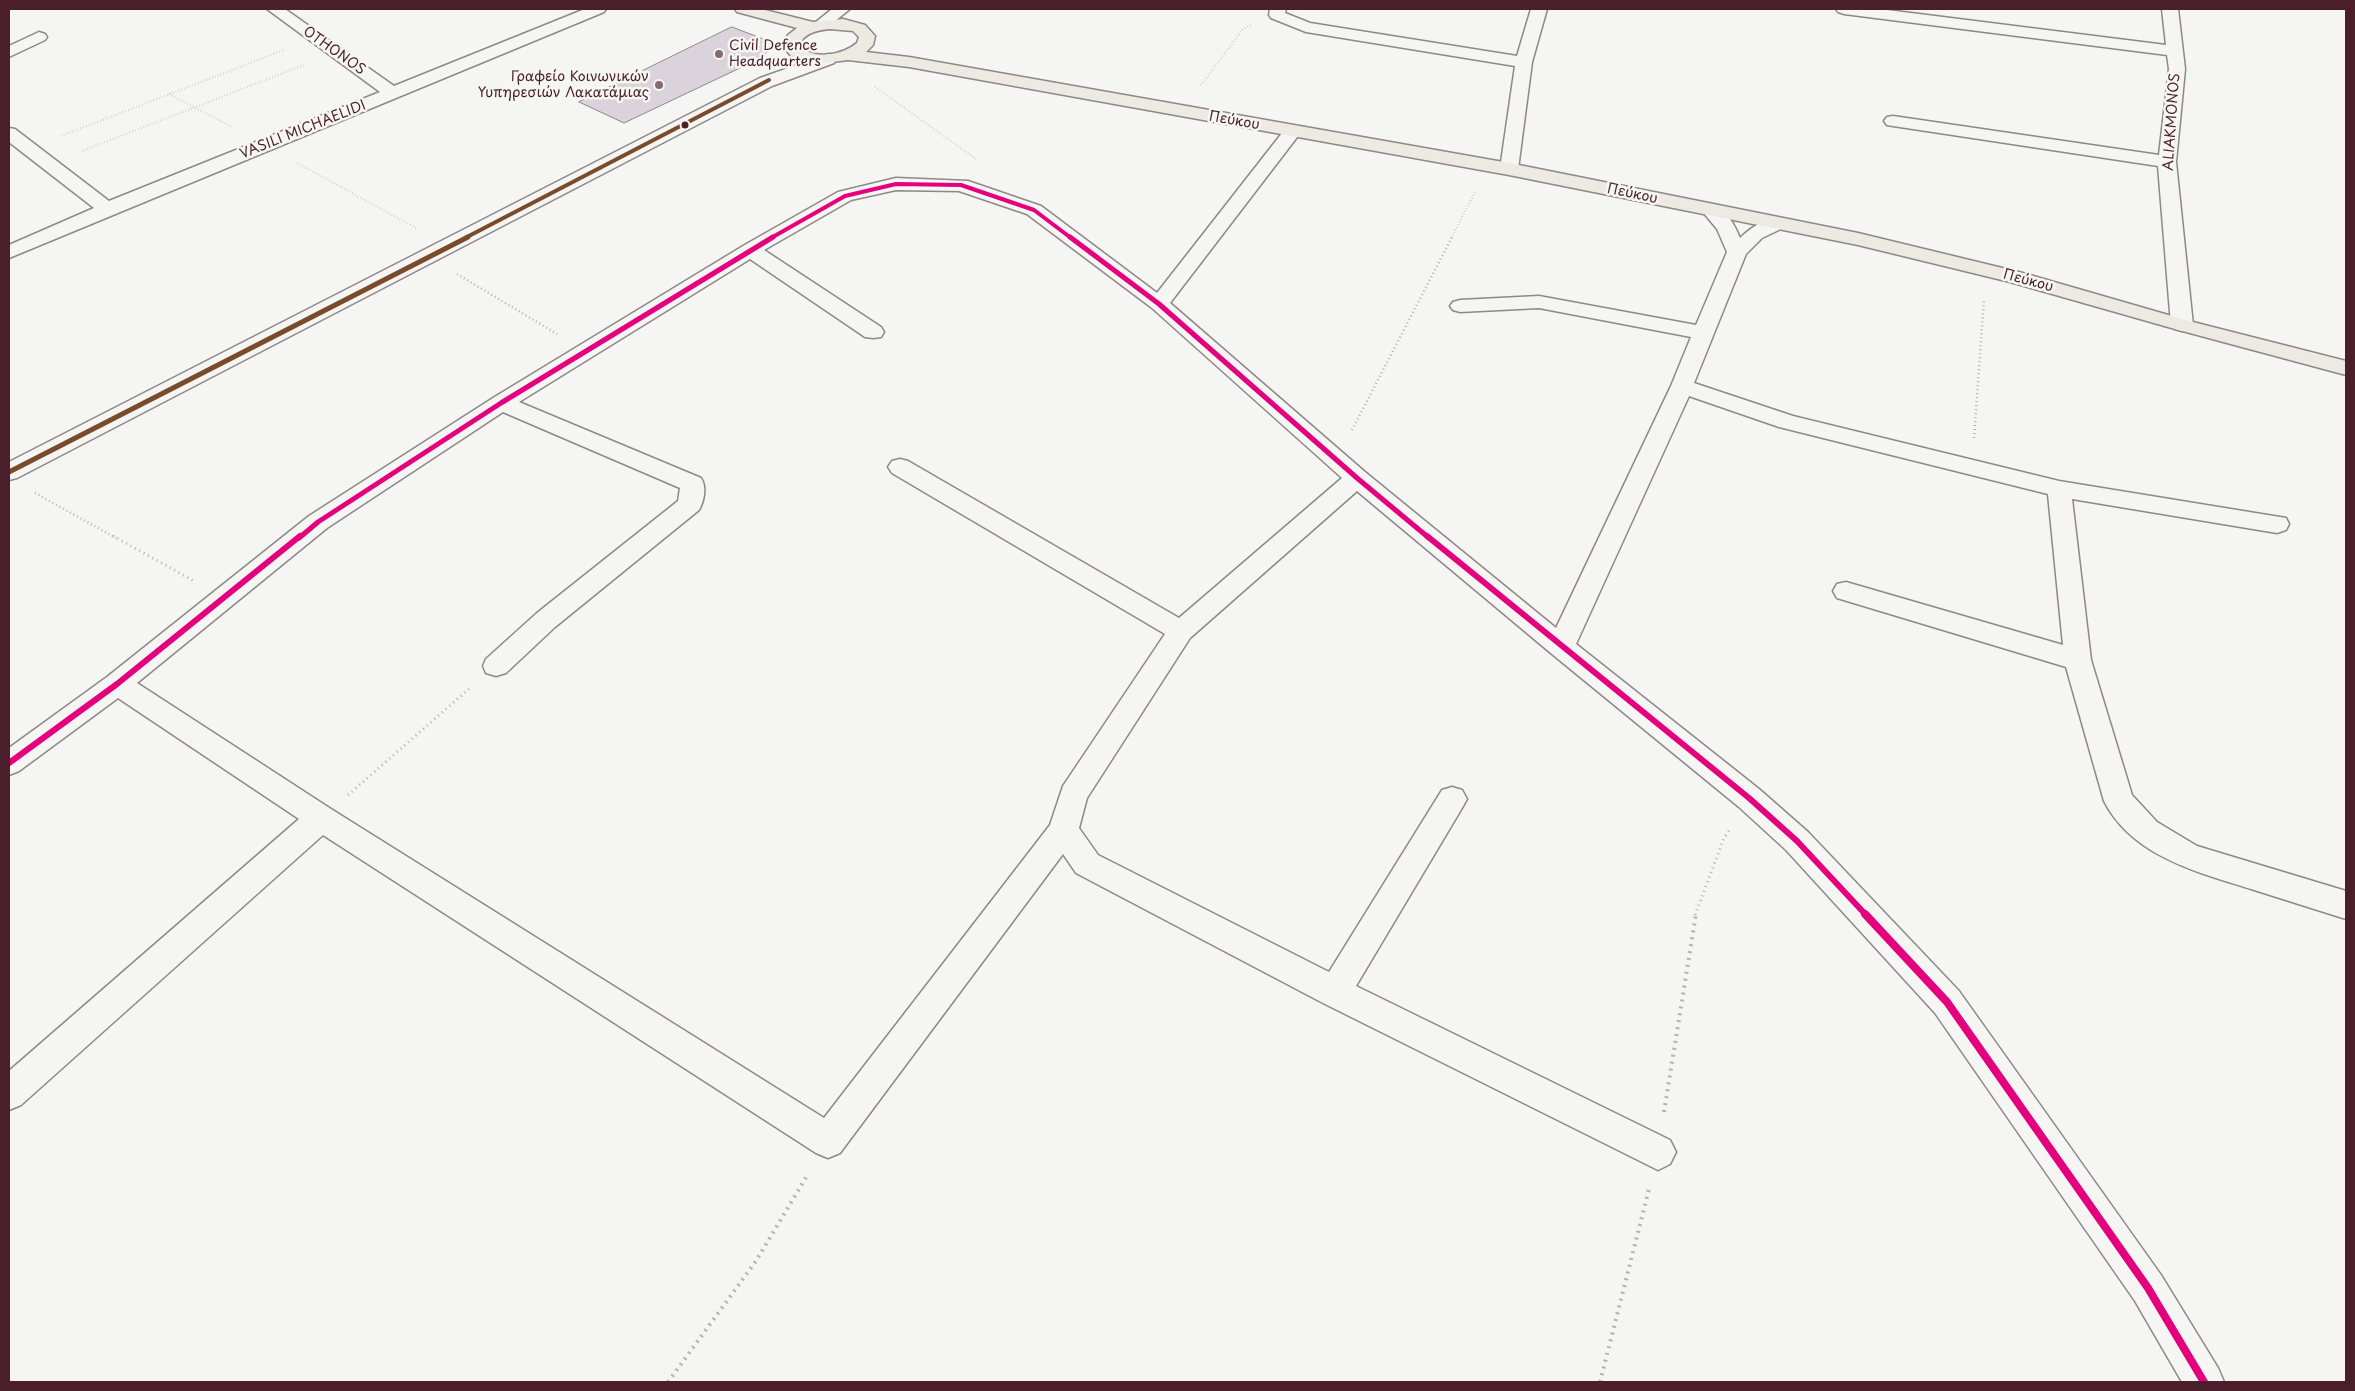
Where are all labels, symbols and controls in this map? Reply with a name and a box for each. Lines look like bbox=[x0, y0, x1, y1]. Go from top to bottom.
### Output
street label: OTHONOS bbox=[300, 23, 368, 79]
place label: Civil Defence Headquarters bbox=[729, 38, 821, 70]
marker: Civil Defence Headquarters bbox=[713, 48, 725, 60]
place label: Γραφείο Κοινωνικών Υυπηρεσιών Λακατάμιας bbox=[478, 69, 649, 102]
street label: ALIAKMONOS bbox=[2160, 73, 2184, 171]
marker: Γραφείο Κοινωνικών Υυπηρεσιών Λακατάμιας bbox=[653, 79, 665, 91]
street label: VASILI MICHAELIDI bbox=[238, 97, 368, 163]
street label: Πεύκου bbox=[1207, 108, 1261, 134]
unlabelled marker bbox=[680, 120, 690, 130]
street label: Πεύκου bbox=[1605, 180, 1659, 208]
street label: Πεύκου bbox=[2001, 266, 2055, 296]

